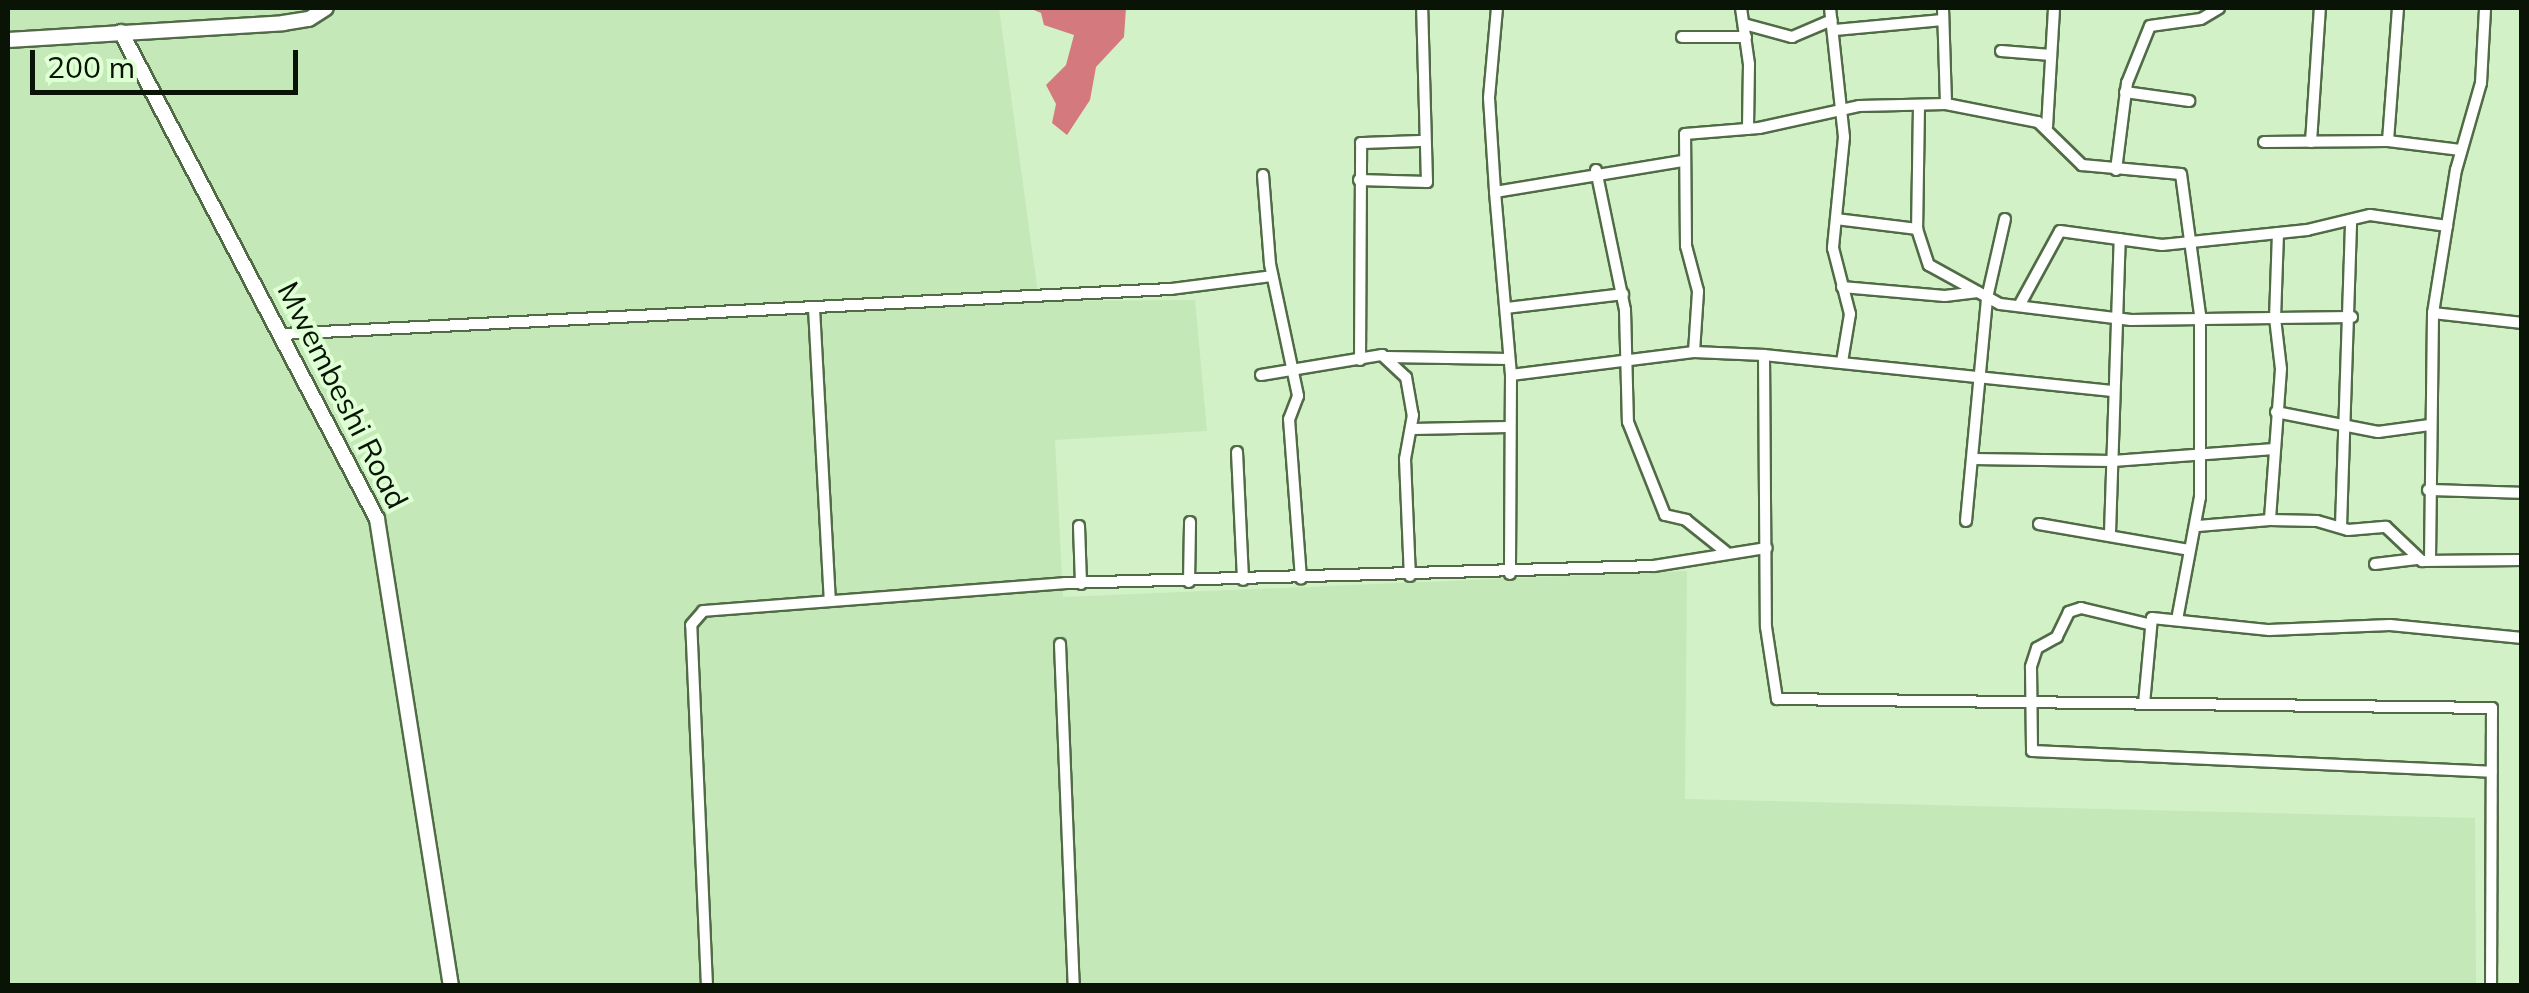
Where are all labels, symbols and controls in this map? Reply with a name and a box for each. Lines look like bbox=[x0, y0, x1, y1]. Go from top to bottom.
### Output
scale bar bbox=[35, 30, 302, 92]
text: 200 m bbox=[47, 48, 135, 86]
street label: Mwembeshi Road bbox=[270, 276, 416, 514]

